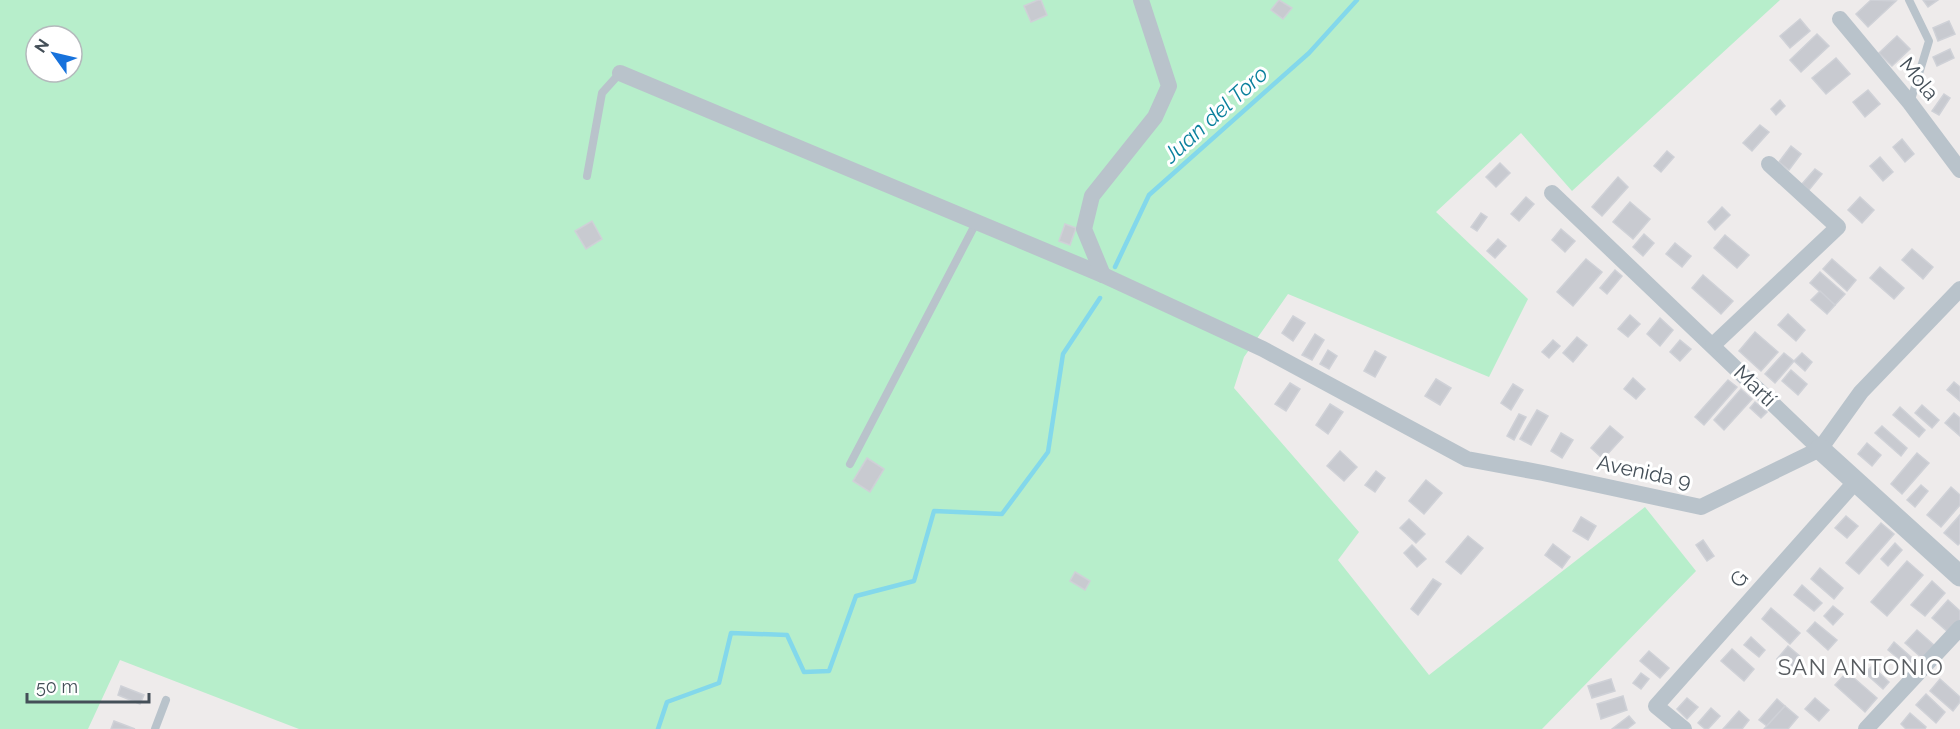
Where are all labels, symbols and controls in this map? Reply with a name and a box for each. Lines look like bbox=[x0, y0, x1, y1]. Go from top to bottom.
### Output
north arrow bbox=[24, 24, 84, 84]
text: N bbox=[31, 36, 53, 56]
street label: Mola bbox=[1895, 52, 1944, 105]
water label: Juan del Toro bbox=[1157, 60, 1273, 168]
street label: Martí bbox=[1729, 360, 1782, 412]
street label: Avenida 9 bbox=[1595, 449, 1693, 494]
street label: G bbox=[1724, 565, 1753, 593]
district label: SAN ANTONIO bbox=[1778, 654, 1944, 680]
scale bar bbox=[27, 666, 148, 704]
text: 50 m bbox=[36, 676, 78, 697]

